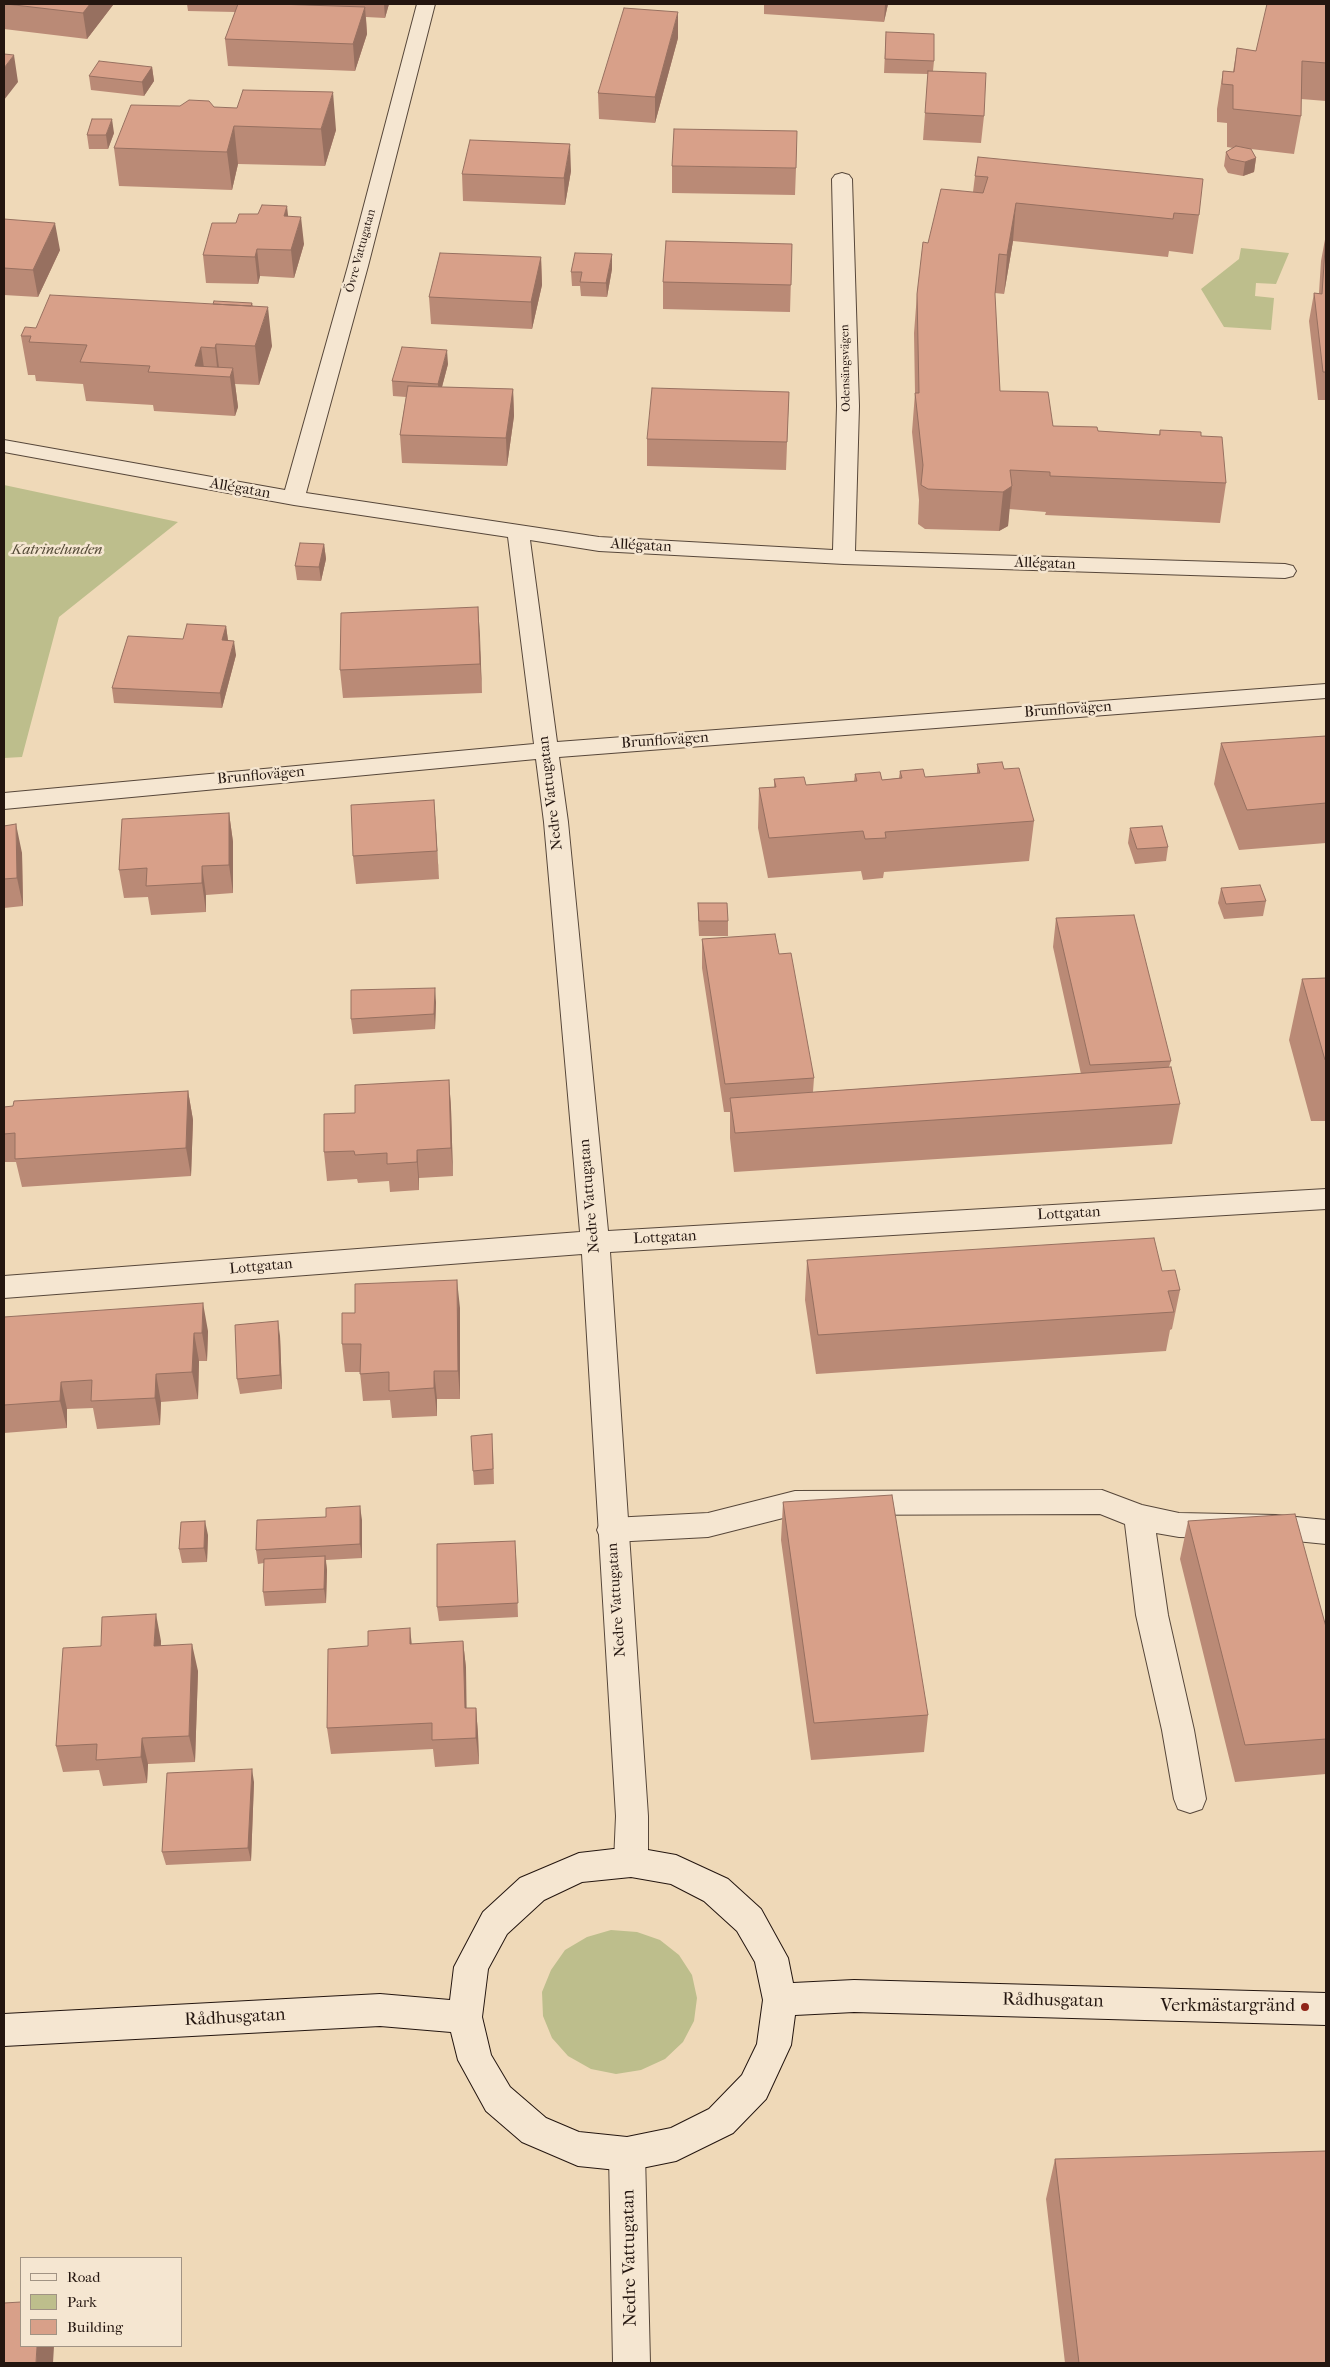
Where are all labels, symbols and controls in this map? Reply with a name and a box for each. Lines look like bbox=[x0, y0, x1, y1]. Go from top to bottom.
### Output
street label: Övre Vattugatan bbox=[343, 208, 379, 294]
street label: Odensängsvägen bbox=[838, 324, 854, 412]
street label: Allégatan bbox=[208, 475, 272, 503]
street label: Allégatan bbox=[610, 535, 672, 557]
park label: Katrinelunden bbox=[11, 541, 103, 559]
street label: Allégatan bbox=[1014, 554, 1076, 574]
street label: Brunflovägen bbox=[1024, 698, 1112, 722]
street label: Brunflovägen bbox=[621, 729, 709, 753]
street label: Nedre Vattugatan bbox=[535, 735, 567, 851]
street label: Brunflovägen bbox=[217, 763, 305, 789]
street label: Nedre Vattugatan bbox=[576, 1138, 604, 1254]
street label: Lottgatan bbox=[1037, 1203, 1101, 1225]
street label: Lottgatan bbox=[633, 1227, 697, 1249]
street label: Lottgatan bbox=[229, 1255, 293, 1279]
street label: Nedre Vattugatan bbox=[604, 1542, 630, 1658]
street label: Rådhusgatan bbox=[1002, 1989, 1104, 2013]
place label: Verkmästargränd bbox=[1160, 1996, 1295, 2018]
marker: Verkmästargränd bbox=[1299, 2001, 1311, 2013]
street label: Rådhusgatan bbox=[184, 2005, 286, 2031]
street label: Nedre Vattugatan bbox=[618, 2189, 642, 2327]
legend bbox=[20, 2257, 182, 2347]
text: Road bbox=[67, 2268, 100, 2286]
text: Park bbox=[67, 2293, 97, 2311]
text: Building bbox=[67, 2318, 123, 2336]

